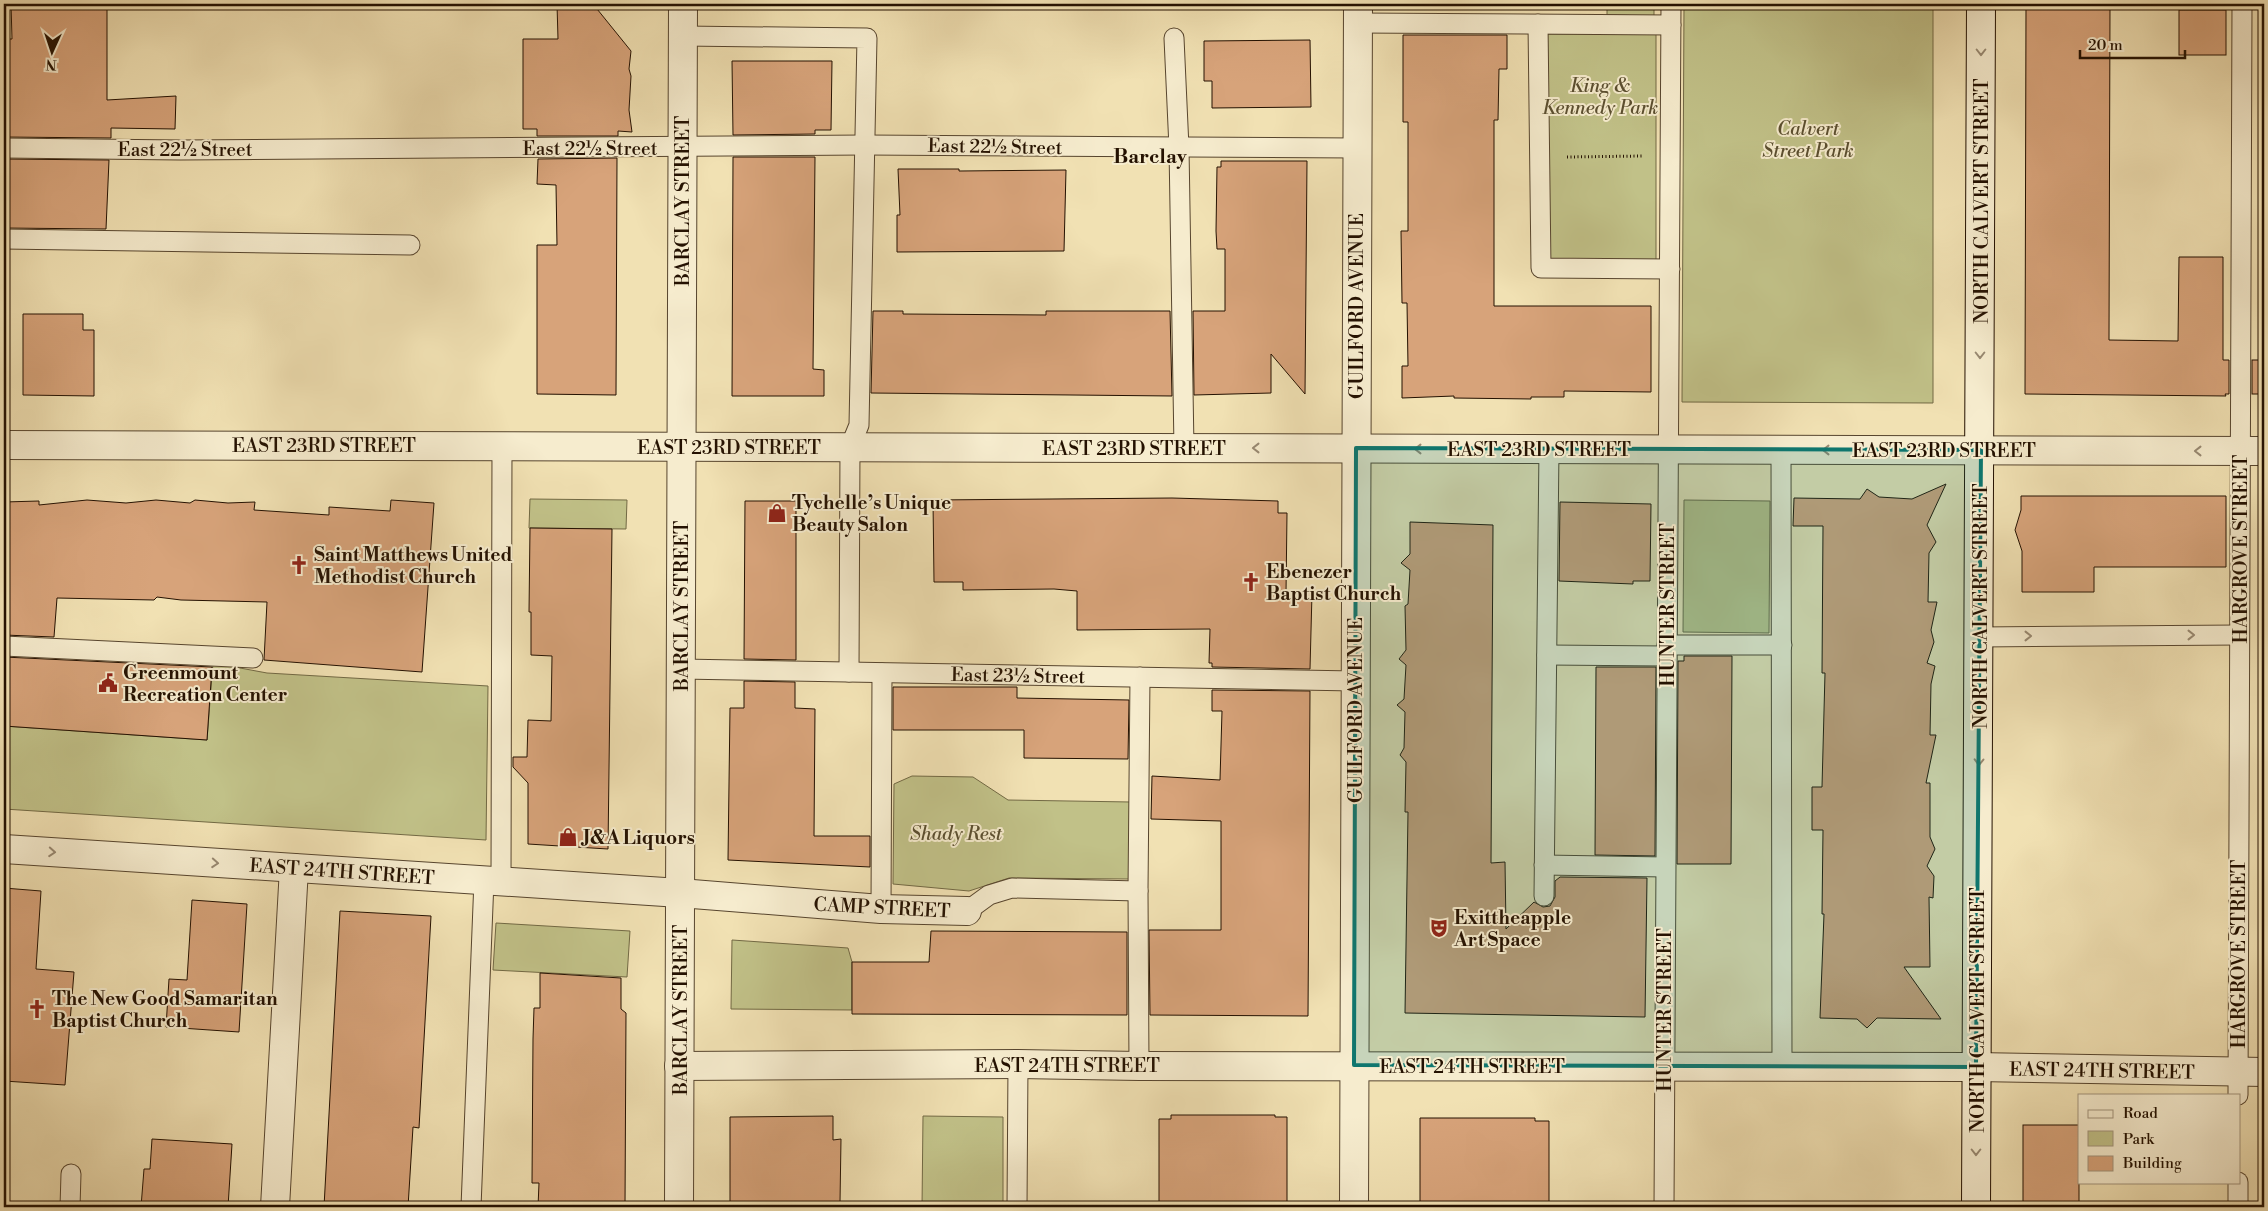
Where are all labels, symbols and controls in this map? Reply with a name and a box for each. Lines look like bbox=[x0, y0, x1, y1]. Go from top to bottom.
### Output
north arrow bbox=[28, 28, 78, 78]
scale bar bbox=[2080, 28, 2186, 60]
text: 20 m bbox=[2088, 36, 2123, 55]
one-way arrow bbox=[1976, 49, 1986, 57]
text: N bbox=[45, 55, 57, 73]
park label: King & Kennedy Park bbox=[1542, 74, 1658, 120]
street label: NORTH CALVERT STREET bbox=[1970, 78, 1994, 324]
street label: BARCLAY STREET bbox=[671, 116, 695, 287]
park label: Calvert Street Park bbox=[1762, 117, 1854, 163]
street label: East 22½ Street bbox=[927, 134, 1063, 160]
street label: East 22½ Street bbox=[523, 137, 658, 161]
street label: East 22½ Street bbox=[118, 138, 253, 162]
district label: Barclay bbox=[1113, 145, 1188, 170]
street label: GUILFORD AVENUE bbox=[1345, 213, 1369, 399]
one-way arrow bbox=[1975, 352, 1985, 359]
street label: EAST 23RD STREET bbox=[232, 434, 416, 458]
street label: EAST 23RD STREET bbox=[637, 436, 821, 460]
street label: EAST 23RD STREET bbox=[1042, 437, 1226, 461]
street label: EAST 23RD STREET bbox=[1447, 438, 1631, 462]
street label: EAST 23RD STREET bbox=[1852, 439, 2036, 463]
one-way arrow bbox=[1251, 443, 1259, 453]
one-way arrow bbox=[1414, 444, 1422, 454]
one-way arrow bbox=[1821, 445, 1829, 455]
one-way arrow bbox=[2194, 446, 2202, 456]
street label: HARGROVE STREET bbox=[2229, 454, 2253, 644]
street label: NORTH CALVERT STREET bbox=[1969, 483, 1993, 729]
place label: Tychelle’s Unique Beauty Salon bbox=[792, 491, 951, 537]
shop icon: Tychelle’s Unique Beauty Salon bbox=[766, 502, 788, 524]
street label: BARCLAY STREET bbox=[670, 521, 694, 692]
street label: HUNTER STREET bbox=[1656, 523, 1680, 687]
place label: Saint Matthews United Methodist Church bbox=[314, 543, 512, 589]
church icon: Saint Matthews United Methodist Church bbox=[288, 554, 310, 576]
place label: Ebenezer Baptist Church bbox=[1266, 560, 1402, 606]
church icon: Ebenezer Baptist Church bbox=[1240, 571, 1262, 593]
street label: GUILFORD AVENUE bbox=[1344, 617, 1368, 803]
one-way arrow bbox=[2188, 630, 2195, 640]
one-way arrow bbox=[2025, 631, 2033, 641]
place label: Greenmount Recreation Center bbox=[123, 661, 288, 707]
street label: East 23½ Street bbox=[951, 663, 1086, 689]
public building icon: Greenmount Recreation Center bbox=[97, 672, 119, 694]
one-way arrow bbox=[1974, 759, 1984, 767]
park label: Shady Rest bbox=[910, 822, 1003, 846]
shop icon: J&A Liquors bbox=[557, 826, 579, 848]
place label: J&A Liquors bbox=[580, 826, 695, 850]
one-way arrow bbox=[49, 846, 57, 857]
street label: EAST 24TH STREET bbox=[249, 854, 435, 890]
one-way arrow bbox=[211, 857, 219, 868]
street label: HARGROVE STREET bbox=[2227, 859, 2251, 1049]
street label: NORTH CALVERT STREET bbox=[1966, 887, 1990, 1133]
street label: CAMP STREET bbox=[813, 892, 951, 924]
place label: Exittheapple Art Space bbox=[1453, 906, 1571, 952]
theatre icon: Exittheapple Art Space bbox=[1428, 917, 1450, 939]
street label: BARCLAY STREET bbox=[669, 925, 693, 1096]
street label: HUNTER STREET bbox=[1653, 928, 1677, 1092]
place label: The New Good Samaritan Baptist Church bbox=[52, 987, 278, 1033]
church icon: The New Good Samaritan Baptist Church bbox=[26, 998, 48, 1020]
street label: EAST 24TH STREET bbox=[974, 1054, 1160, 1078]
street label: EAST 24TH STREET bbox=[1379, 1055, 1565, 1079]
street label: EAST 24TH STREET bbox=[2009, 1057, 2195, 1085]
legend bbox=[2078, 1094, 2240, 1184]
text: Road bbox=[2123, 1104, 2158, 1123]
text: Park bbox=[2123, 1130, 2155, 1149]
one-way arrow bbox=[1971, 1149, 1981, 1157]
text: Building bbox=[2122, 1154, 2182, 1173]

